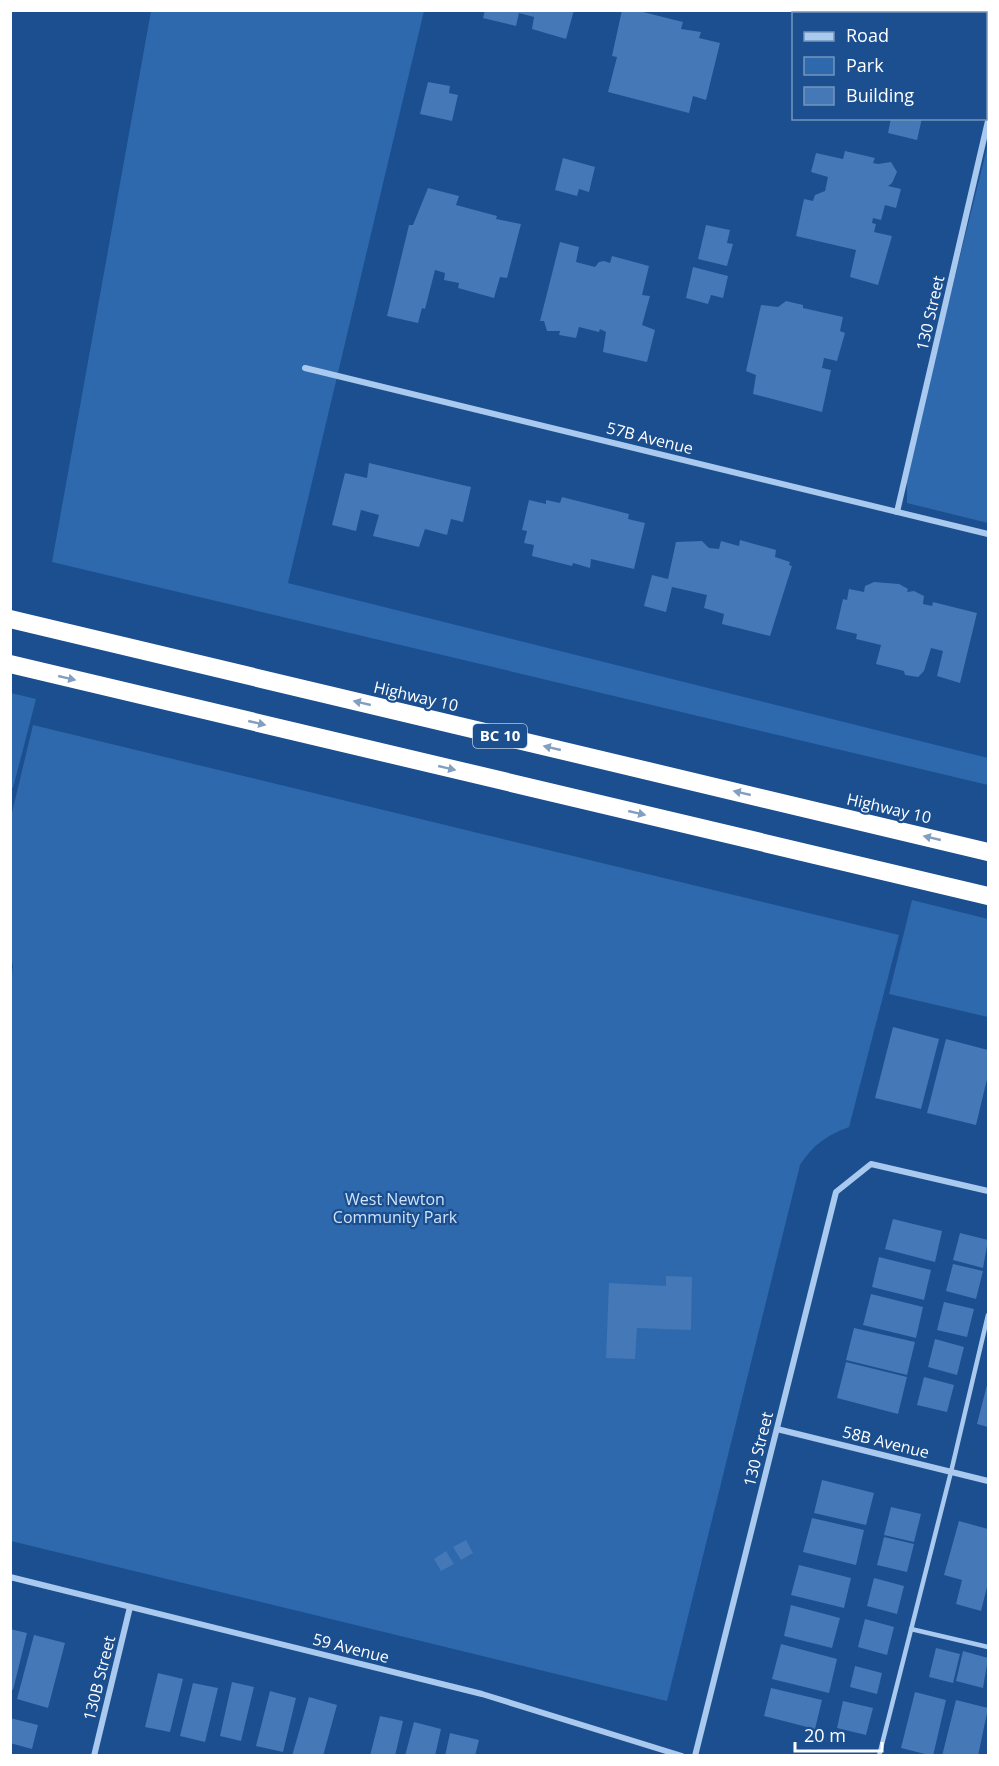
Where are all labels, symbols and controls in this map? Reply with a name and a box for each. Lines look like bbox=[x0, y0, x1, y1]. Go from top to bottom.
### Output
legend bbox=[792, 12, 987, 120]
text: Road bbox=[846, 23, 889, 47]
text: Park bbox=[846, 53, 884, 77]
text: Building bbox=[846, 83, 914, 107]
street label: 130 Street bbox=[911, 273, 949, 353]
street label: 57B Avenue bbox=[604, 417, 696, 459]
one-way arrow bbox=[58, 673, 77, 683]
street label: Highway 10 bbox=[372, 676, 460, 716]
one-way arrow bbox=[353, 698, 372, 707]
one-way arrow bbox=[248, 718, 266, 728]
road number: BC 10 bbox=[473, 724, 527, 748]
one-way arrow bbox=[542, 743, 561, 752]
one-way arrow bbox=[438, 763, 456, 773]
one-way arrow bbox=[733, 788, 751, 798]
street label: Highway 10 bbox=[845, 788, 933, 828]
one-way arrow bbox=[627, 808, 646, 818]
one-way arrow bbox=[922, 833, 941, 843]
park label: West Newton Community Park bbox=[333, 1188, 458, 1228]
street label: 130 Street bbox=[738, 1409, 778, 1489]
street label: 58B Avenue bbox=[840, 1421, 932, 1463]
street label: 59 Avenue bbox=[310, 1628, 392, 1668]
street label: 130B Street bbox=[78, 1633, 120, 1723]
scale bar bbox=[795, 1715, 882, 1753]
text: 20 m bbox=[804, 1723, 846, 1747]

